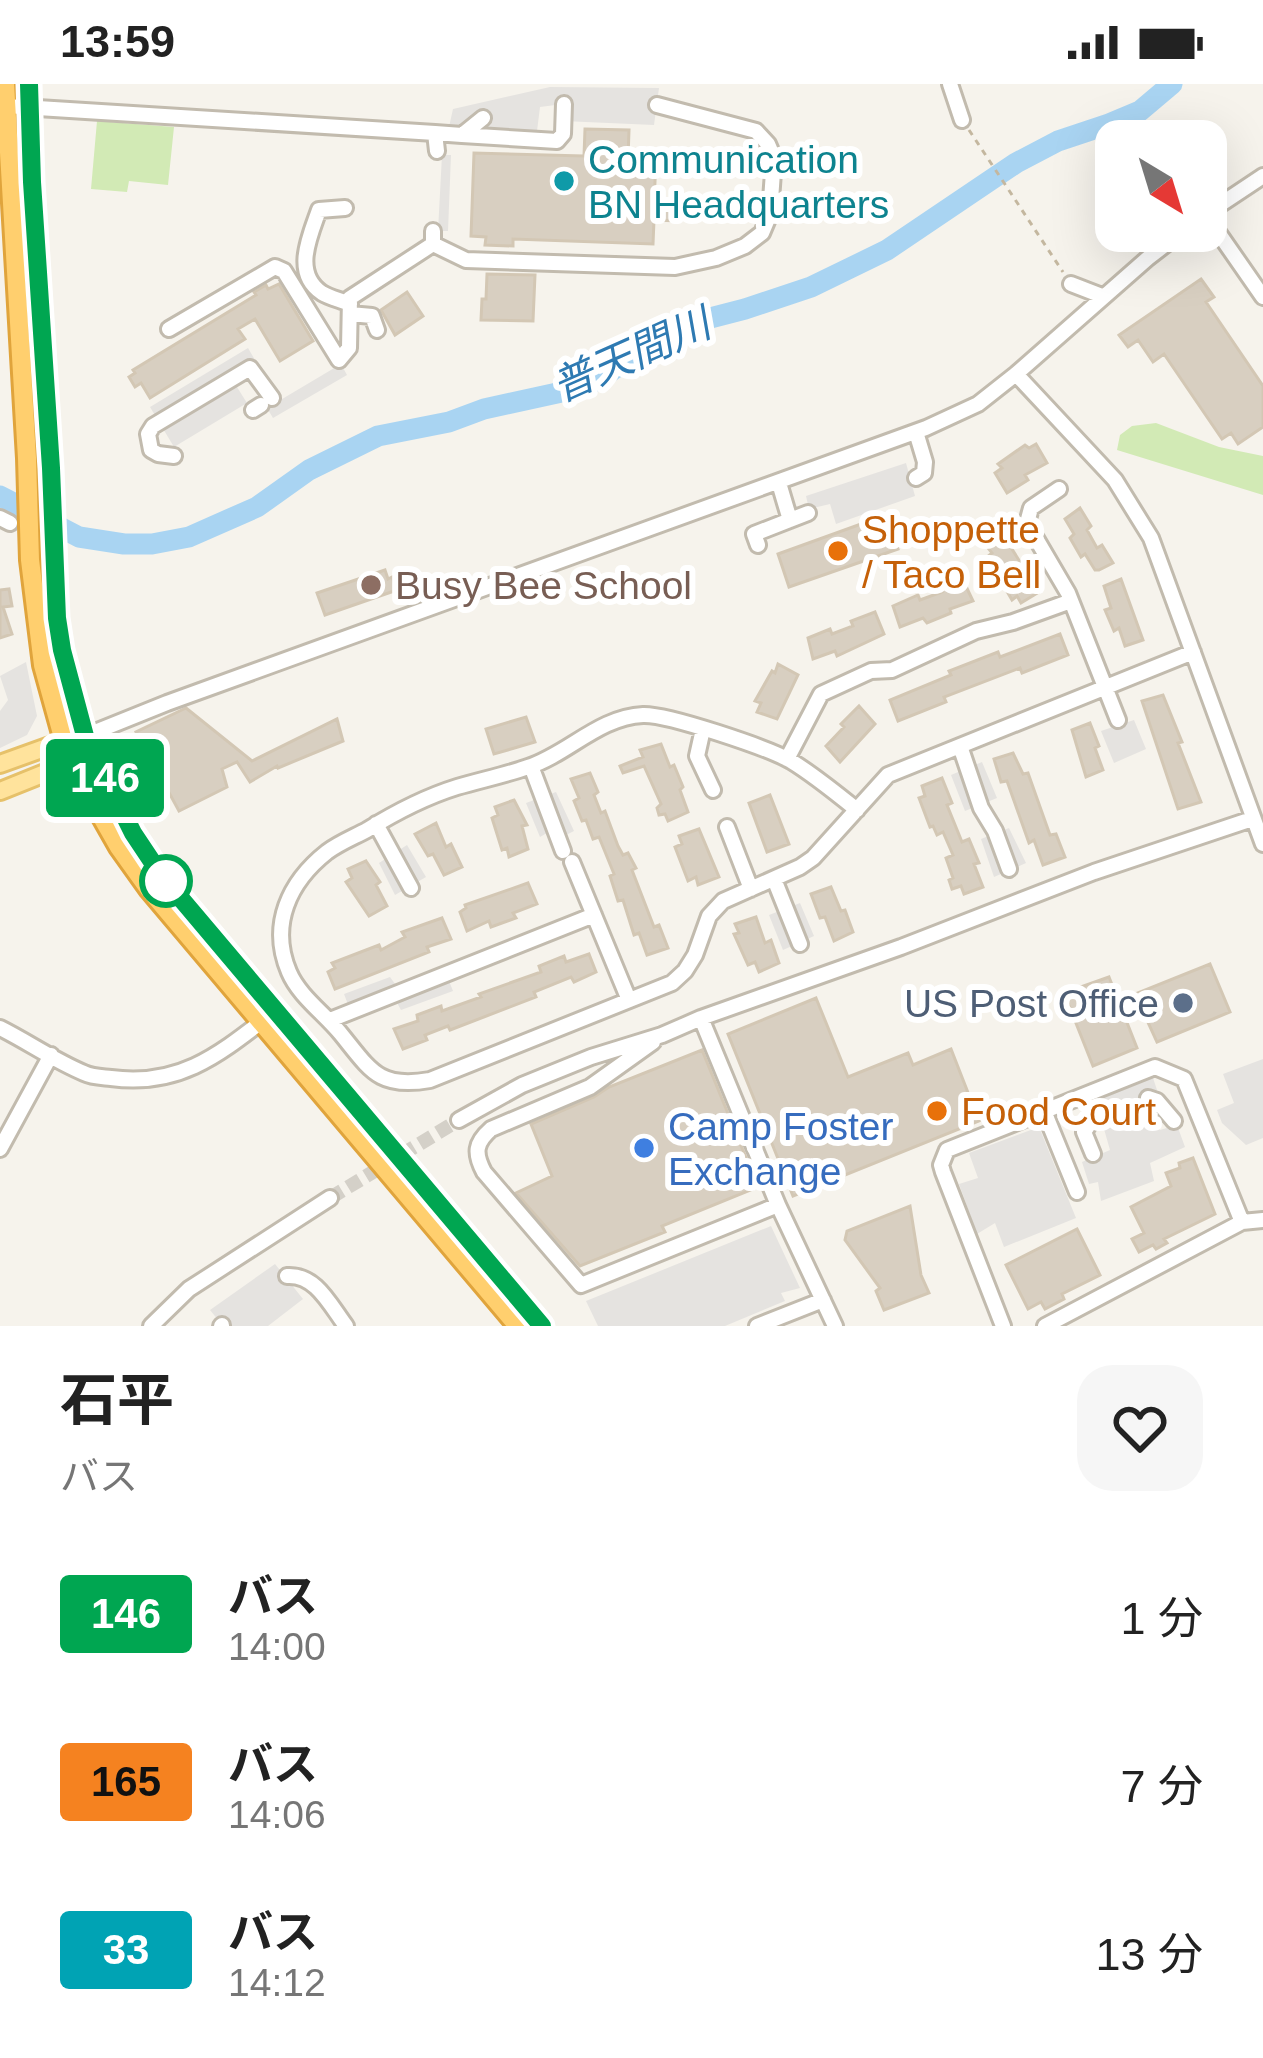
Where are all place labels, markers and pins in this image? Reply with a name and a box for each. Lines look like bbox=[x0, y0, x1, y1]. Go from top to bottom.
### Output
place label: Communication BN Headquarters bbox=[588, 138, 889, 226]
marker: Communication BN Headquarters bbox=[551, 168, 577, 194]
place label: Shoppette / Taco Bell bbox=[862, 508, 1041, 596]
marker: Shoppette / Taco Bell bbox=[825, 538, 851, 564]
place label: Busy Bee School bbox=[395, 564, 692, 607]
marker: Busy Bee School bbox=[358, 572, 384, 598]
unlabelled marker bbox=[141, 856, 191, 906]
place label: US Post Office bbox=[904, 982, 1159, 1025]
marker: US Post Office bbox=[1170, 990, 1196, 1016]
place label: Food Court bbox=[961, 1090, 1156, 1133]
marker: Food Court bbox=[924, 1098, 950, 1124]
place label: Camp Foster Exchange bbox=[668, 1105, 893, 1193]
marker: Camp Foster Exchange bbox=[631, 1135, 657, 1161]

